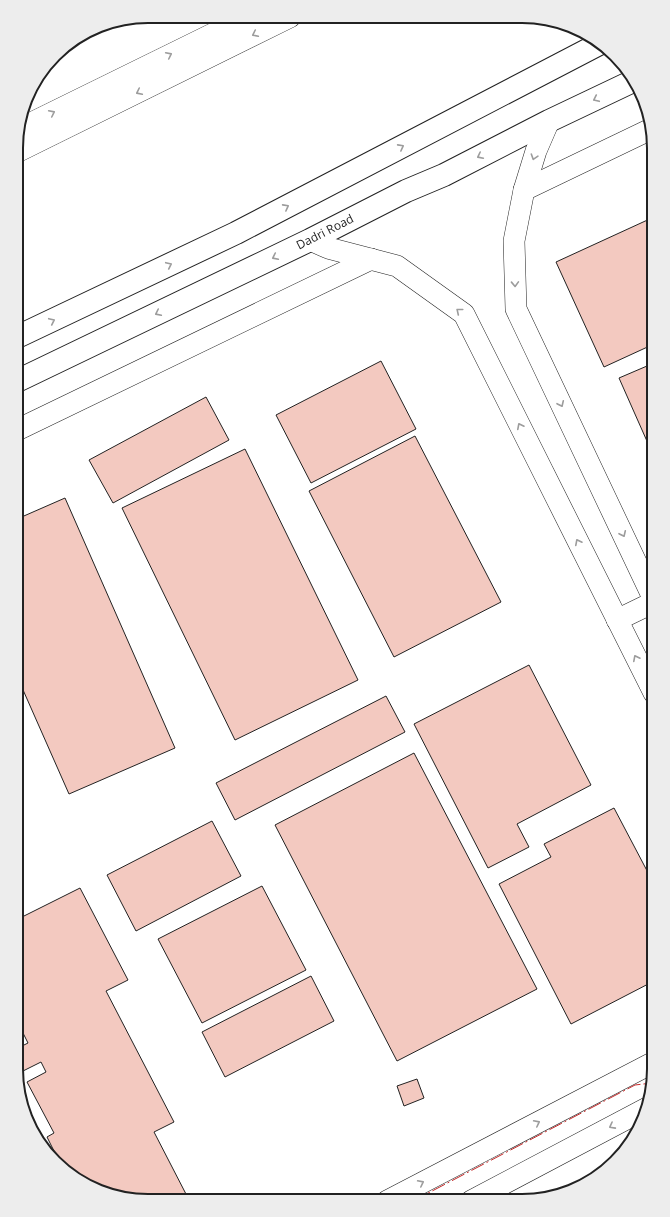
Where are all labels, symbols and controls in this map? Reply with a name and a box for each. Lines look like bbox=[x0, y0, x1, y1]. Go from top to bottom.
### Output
one-way arrow bbox=[252, 29, 260, 37]
one-way arrow bbox=[165, 52, 172, 60]
one-way arrow bbox=[135, 87, 143, 95]
one-way arrow bbox=[593, 94, 600, 102]
one-way arrow bbox=[48, 110, 56, 118]
one-way arrow bbox=[397, 144, 404, 152]
one-way arrow bbox=[476, 152, 484, 159]
one-way arrow bbox=[531, 153, 539, 160]
one-way arrow bbox=[282, 204, 289, 212]
street label: Dadri Road bbox=[293, 210, 356, 253]
one-way arrow bbox=[272, 252, 279, 260]
one-way arrow bbox=[165, 262, 173, 270]
one-way arrow bbox=[511, 281, 519, 287]
one-way arrow bbox=[155, 308, 162, 316]
one-way arrow bbox=[457, 309, 464, 316]
one-way arrow bbox=[48, 318, 55, 326]
one-way arrow bbox=[556, 400, 564, 408]
one-way arrow bbox=[517, 423, 525, 430]
one-way arrow bbox=[618, 530, 626, 538]
one-way arrow bbox=[575, 539, 583, 546]
one-way arrow bbox=[633, 655, 641, 663]
one-way arrow bbox=[533, 1120, 540, 1128]
one-way arrow bbox=[609, 1121, 617, 1129]
one-way arrow bbox=[417, 1180, 425, 1187]

